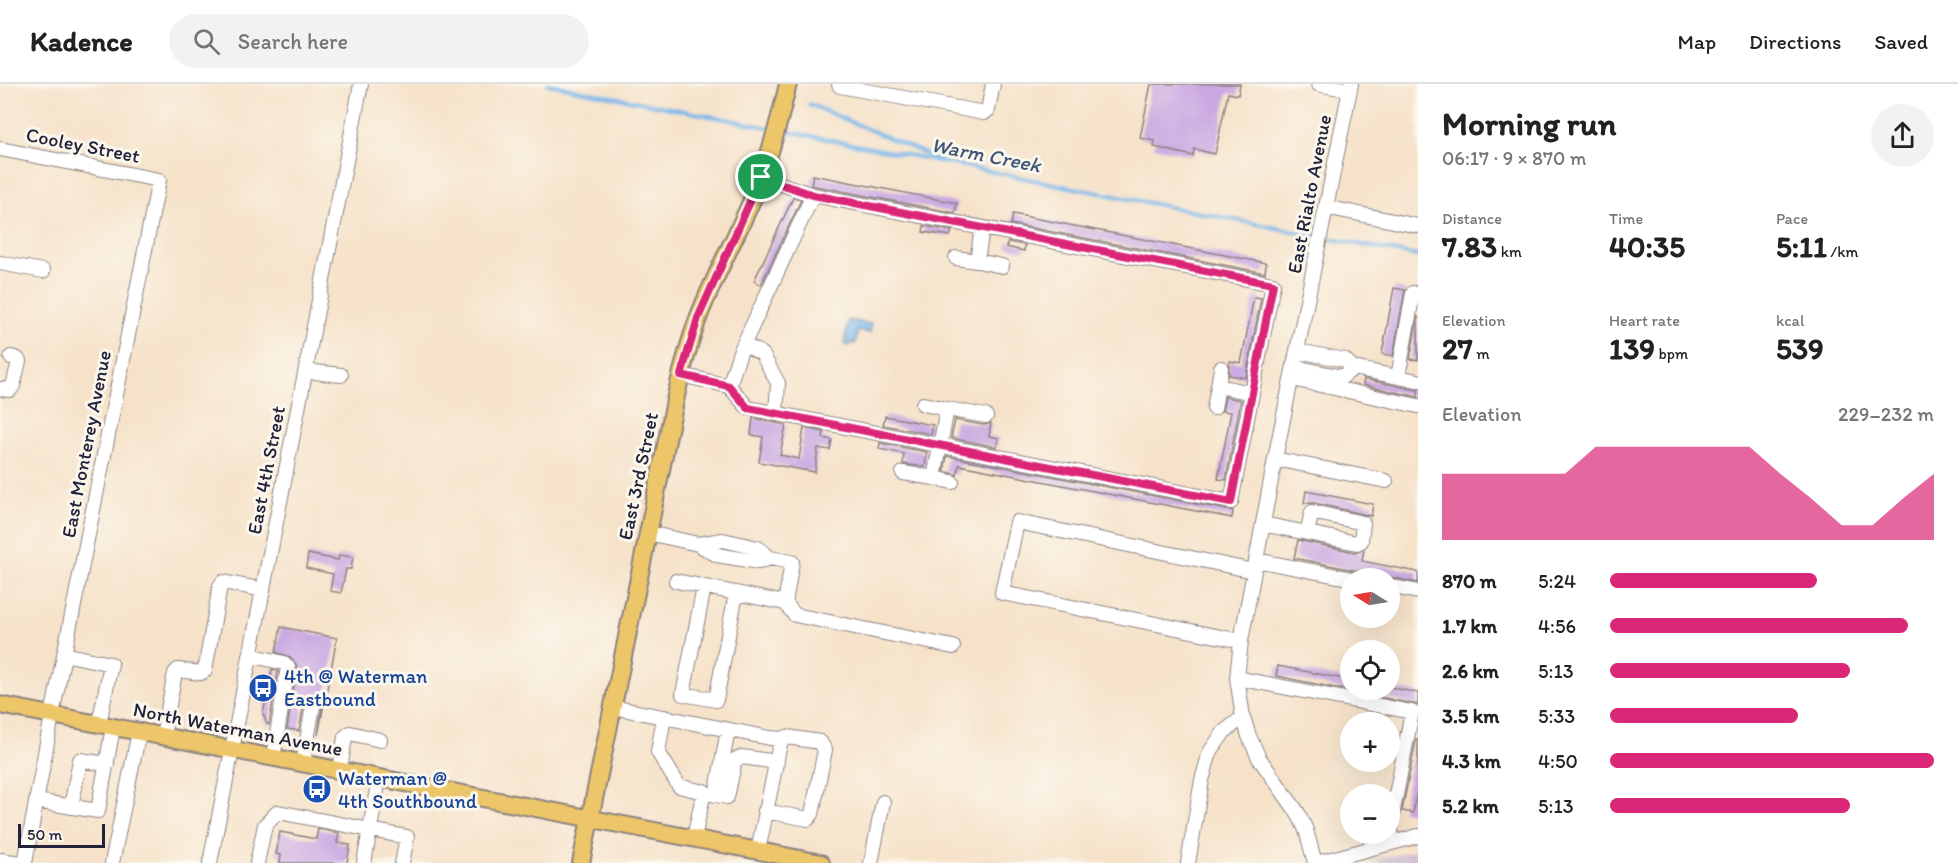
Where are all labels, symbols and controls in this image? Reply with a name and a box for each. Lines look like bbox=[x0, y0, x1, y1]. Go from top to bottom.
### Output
search box bbox=[169, 14, 589, 68]
text: Kadence bbox=[30, 24, 133, 58]
icon: search bbox=[190, 25, 223, 58]
text: Search here bbox=[238, 28, 348, 55]
text: Map bbox=[1678, 29, 1716, 54]
text: Directions bbox=[1749, 29, 1841, 54]
text: Saved bbox=[1874, 29, 1928, 54]
text: Morning run bbox=[1442, 104, 1617, 143]
button: share bbox=[1871, 104, 1934, 167]
street label: East Rialto Avenue bbox=[1282, 112, 1336, 276]
street label: Cooley Street bbox=[24, 122, 143, 168]
water label: Warm Creek bbox=[929, 132, 1044, 178]
text: 06:17 · 9 × 870 m bbox=[1442, 146, 1587, 170]
pin bbox=[735, 151, 786, 202]
icon: arrive bbox=[744, 160, 777, 193]
text: Distance bbox=[1442, 209, 1502, 228]
text: Time bbox=[1609, 209, 1643, 228]
text: Pace bbox=[1776, 209, 1808, 228]
text: 7.83 bbox=[1442, 228, 1497, 265]
text: 40:35 bbox=[1609, 228, 1685, 265]
text: 5:11 bbox=[1776, 228, 1827, 265]
text: km bbox=[1497, 242, 1522, 261]
text: /km bbox=[1827, 242, 1858, 261]
text: Elevation bbox=[1442, 311, 1506, 330]
text: Heart rate bbox=[1609, 311, 1680, 330]
text: kcal bbox=[1776, 311, 1804, 330]
text: 27 bbox=[1442, 330, 1473, 367]
text: 139 bbox=[1609, 330, 1655, 367]
text: 539 bbox=[1776, 330, 1824, 367]
text: m bbox=[1473, 344, 1490, 363]
text: bpm bbox=[1655, 344, 1688, 363]
street label: East Monterey Avenue bbox=[56, 348, 116, 540]
text: Elevation bbox=[1442, 402, 1521, 426]
text: 229–232 m bbox=[1838, 402, 1934, 426]
street label: East 4th Street bbox=[242, 404, 290, 536]
street label: East 3rd Street bbox=[613, 410, 663, 542]
north arrow bbox=[1340, 568, 1400, 628]
map controls bbox=[1340, 568, 1400, 844]
text: 870 m bbox=[1442, 569, 1497, 593]
text: 5:24 bbox=[1538, 569, 1576, 593]
text: 1.7 km bbox=[1442, 614, 1497, 638]
text: 4:56 bbox=[1538, 614, 1576, 638]
button: locate bbox=[1340, 640, 1400, 700]
text: 2.6 km bbox=[1442, 659, 1499, 683]
text: 5:13 bbox=[1538, 659, 1574, 683]
place label: 4th @ Waterman Eastbound bbox=[284, 664, 427, 711]
bus stop icon: 4th @ Waterman Eastbound bbox=[247, 672, 279, 704]
street label: North Waterman Avenue bbox=[131, 697, 345, 761]
text: 3.5 km bbox=[1442, 704, 1499, 728]
text: 5:33 bbox=[1538, 704, 1575, 728]
button: + bbox=[1340, 712, 1400, 772]
text: 4.3 km bbox=[1442, 749, 1501, 773]
text: 4:50 bbox=[1538, 749, 1578, 773]
place label: Waterman @ 4th Southbound bbox=[338, 766, 477, 813]
bus stop icon: Waterman @ 4th Southbound bbox=[301, 773, 333, 805]
button: − bbox=[1340, 784, 1400, 844]
text: 5.2 km bbox=[1442, 794, 1499, 818]
text: 5:13 bbox=[1538, 794, 1574, 818]
scale bar bbox=[18, 821, 105, 848]
text: 50 m bbox=[27, 825, 62, 844]

